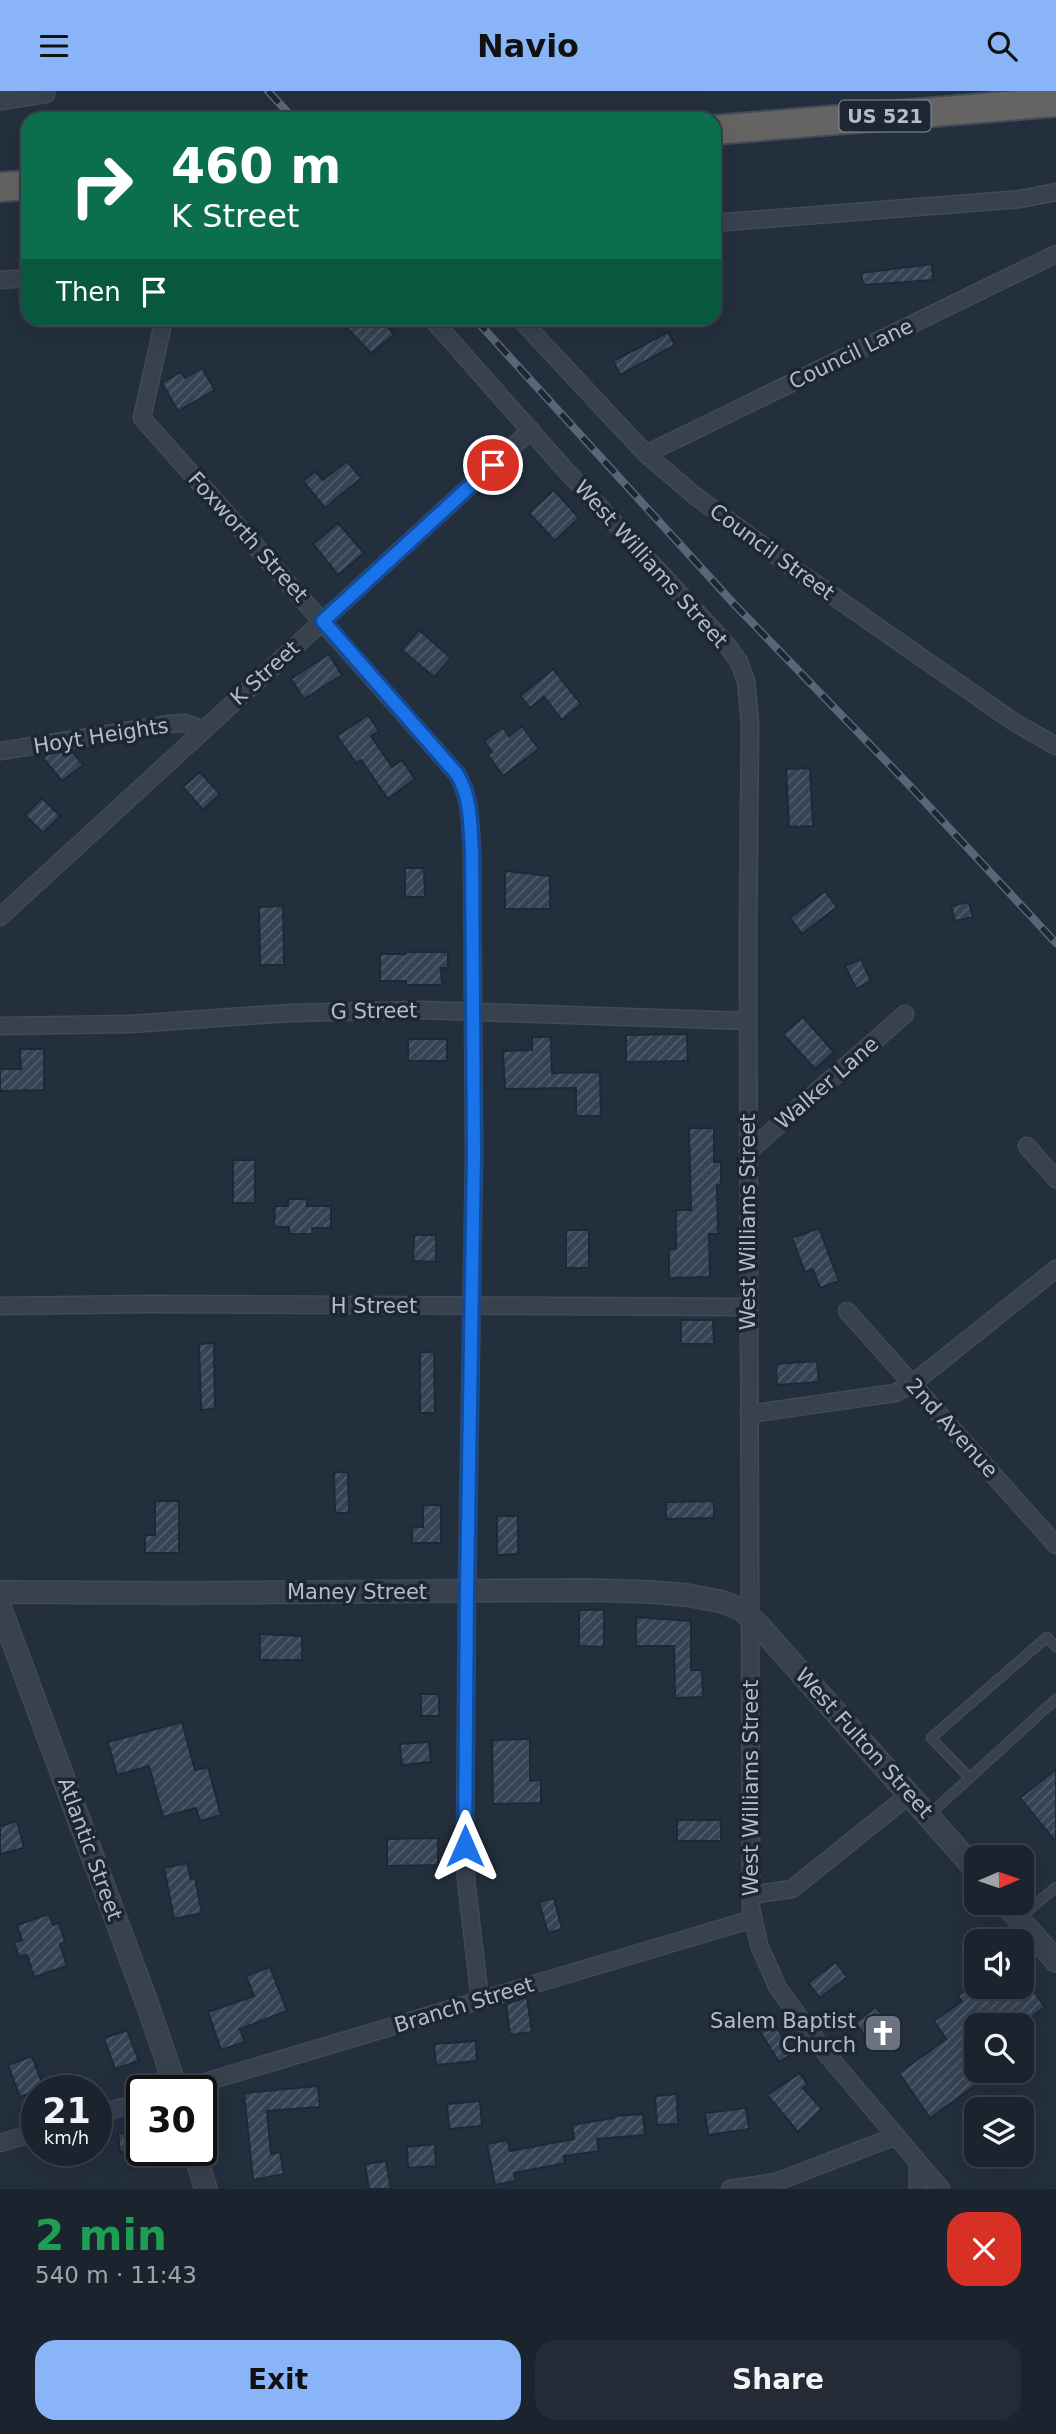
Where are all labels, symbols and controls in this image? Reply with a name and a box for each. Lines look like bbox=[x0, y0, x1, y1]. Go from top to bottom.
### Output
icon: menu bbox=[35, 27, 73, 65]
text: Navio bbox=[477, 27, 579, 65]
icon: search bbox=[983, 27, 1021, 65]
road number: US 521 bbox=[840, 101, 931, 132]
text: 460 m bbox=[171, 138, 341, 195]
icon: right bbox=[56, 140, 147, 231]
text: K Street bbox=[171, 197, 299, 235]
icon: arrive bbox=[135, 273, 173, 311]
text: Then bbox=[56, 277, 121, 307]
street label: Council Lane bbox=[785, 314, 917, 394]
pin bbox=[463, 435, 523, 495]
icon: arrive bbox=[474, 446, 512, 484]
street label: Foxworth Street bbox=[183, 467, 313, 607]
street label: West Williams Street bbox=[570, 475, 732, 653]
street label: Council Street bbox=[705, 499, 839, 605]
street label: K Street bbox=[226, 636, 304, 710]
street label: Hoyt Heights bbox=[32, 713, 170, 759]
street label: G Street bbox=[330, 998, 418, 1024]
street label: Walker Lane bbox=[771, 1032, 883, 1134]
street label: West Williams Street bbox=[736, 1114, 760, 1330]
street label: H Street bbox=[331, 1294, 417, 1318]
street label: 2nd Avenue bbox=[901, 1374, 1003, 1482]
street label: Maney Street bbox=[287, 1580, 427, 1604]
street label: West Fulton Street bbox=[790, 1663, 938, 1823]
street label: West Williams Street bbox=[739, 1680, 763, 1896]
street label: Atlantic Street bbox=[53, 1774, 127, 1924]
position arrow bbox=[428, 1809, 502, 1883]
north arrow bbox=[964, 1845, 1034, 1915]
map controls bbox=[964, 1845, 1034, 2167]
button: sound bbox=[964, 1929, 1034, 1999]
street label: Branch Street bbox=[391, 1972, 537, 2038]
place label: Salem Baptist Church bbox=[710, 2009, 856, 2057]
church icon: Salem Baptist Church bbox=[862, 2012, 904, 2054]
button: search bbox=[964, 2013, 1034, 2083]
speed limit sign: 30 bbox=[126, 2075, 217, 2166]
text: 21 bbox=[42, 2091, 91, 2131]
button: layers bbox=[964, 2097, 1034, 2167]
text: km/h bbox=[44, 2127, 89, 2148]
text: 2 min bbox=[35, 2211, 167, 2260]
button: close bbox=[947, 2212, 1021, 2286]
text: 540 m · 11:43 bbox=[35, 2262, 197, 2288]
button: Exit bbox=[35, 2340, 521, 2420]
button: Share bbox=[535, 2340, 1021, 2420]

